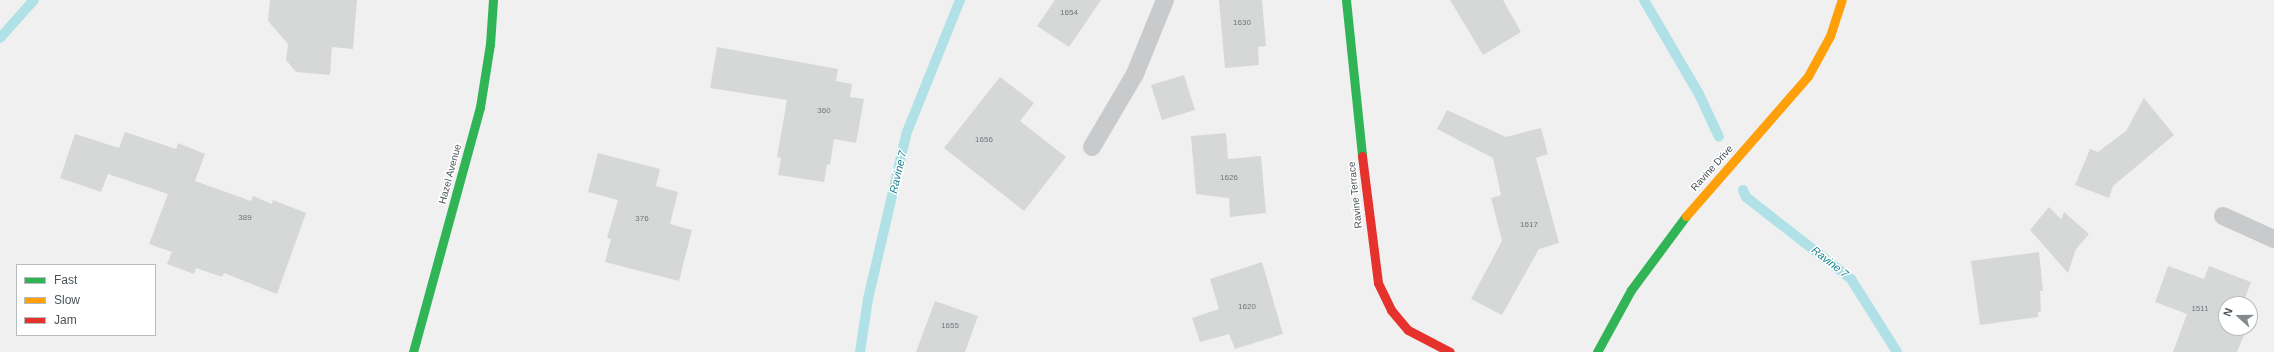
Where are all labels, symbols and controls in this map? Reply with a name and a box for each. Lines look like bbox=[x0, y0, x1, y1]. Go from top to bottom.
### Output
house number: 1654 bbox=[1060, 8, 1078, 18]
house number: 1630 bbox=[1233, 18, 1251, 28]
house number: 360 bbox=[817, 106, 831, 116]
house number: 1656 bbox=[975, 135, 993, 145]
street label: Hazel Avenue bbox=[436, 142, 464, 206]
street label: Ravine Drive bbox=[1688, 143, 1736, 193]
water label: Ravine 7 bbox=[887, 149, 909, 195]
street label: Ravine Terrace bbox=[1346, 161, 1364, 229]
house number: 1626 bbox=[1220, 173, 1238, 183]
house number: 389 bbox=[238, 213, 252, 223]
house number: 376 bbox=[635, 214, 649, 224]
house number: 1617 bbox=[1520, 220, 1538, 230]
water label: Ravine 7 bbox=[1809, 243, 1851, 281]
legend bbox=[16, 264, 156, 336]
text: Fast bbox=[54, 273, 77, 287]
text: Slow bbox=[54, 293, 80, 307]
north arrow bbox=[2218, 296, 2258, 336]
house number: 1620 bbox=[1238, 302, 1256, 312]
house number: 1511 bbox=[2191, 304, 2209, 314]
text: N bbox=[2221, 306, 2235, 318]
text: Jam bbox=[54, 313, 77, 327]
house number: 1655 bbox=[941, 321, 959, 331]

